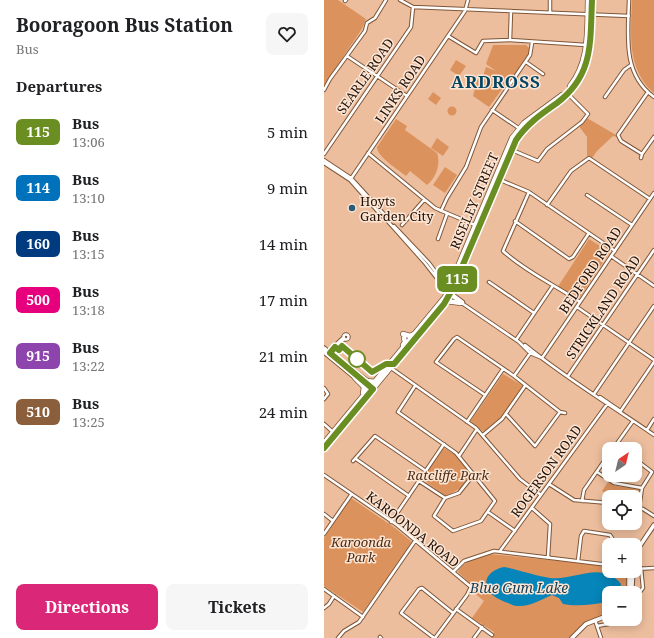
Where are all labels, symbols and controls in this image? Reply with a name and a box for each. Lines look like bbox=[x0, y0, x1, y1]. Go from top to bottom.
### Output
text: Booragoon Bus Station bbox=[16, 12, 233, 38]
button: heart bbox=[266, 13, 308, 55]
street label: SEARLE ROAD bbox=[332, 35, 398, 117]
text: Bus bbox=[16, 40, 39, 58]
street label: LINKS ROAD bbox=[371, 51, 429, 127]
district label: ARDROSS bbox=[451, 70, 541, 93]
text: Departures bbox=[16, 76, 102, 96]
text: Bus bbox=[72, 113, 99, 133]
text: 115 bbox=[26, 122, 50, 141]
text: 5 min bbox=[267, 122, 308, 142]
text: 13:06 bbox=[72, 133, 105, 151]
street label: RISELEY STREET bbox=[446, 150, 502, 252]
text: Bus bbox=[72, 169, 99, 189]
text: 114 bbox=[26, 178, 50, 197]
text: 9 min bbox=[267, 178, 308, 198]
text: 13:10 bbox=[72, 189, 105, 207]
place label: Hoyts Garden City bbox=[360, 192, 434, 225]
marker: Hoyts Garden City bbox=[347, 203, 357, 213]
street label: BEDFORD ROAD bbox=[554, 223, 626, 317]
text: Bus bbox=[72, 225, 99, 245]
text: 160 bbox=[26, 234, 50, 253]
text: 14 min bbox=[259, 234, 308, 254]
text: 13:15 bbox=[72, 245, 105, 263]
street label: STRICKLAND ROAD bbox=[562, 252, 644, 362]
line badge: 115 bbox=[434, 266, 480, 292]
text: 115 bbox=[445, 269, 469, 288]
text: Bus bbox=[72, 281, 99, 301]
text: 500 bbox=[26, 290, 50, 309]
text: 17 min bbox=[259, 290, 308, 310]
text: 13:18 bbox=[72, 301, 105, 319]
text: Bus bbox=[72, 337, 99, 357]
text: 915 bbox=[26, 346, 50, 365]
text: 21 min bbox=[259, 346, 308, 366]
unlabelled marker bbox=[348, 350, 366, 368]
text: 13:22 bbox=[72, 357, 105, 375]
text: Bus bbox=[72, 393, 99, 413]
text: 510 bbox=[26, 402, 50, 421]
text: 24 min bbox=[259, 402, 308, 422]
text: 13:25 bbox=[72, 413, 105, 431]
street label: ROGERSON ROAD bbox=[506, 421, 586, 521]
north arrow bbox=[602, 442, 642, 482]
map controls bbox=[602, 442, 642, 626]
park label: Ratcliffe Park bbox=[406, 466, 490, 484]
street label: KAROONDA ROAD bbox=[363, 487, 463, 571]
button: locate bbox=[602, 490, 642, 530]
park label: Karoonda Park bbox=[330, 533, 392, 566]
button: + bbox=[602, 538, 642, 578]
water label: Blue Gum Lake bbox=[469, 578, 568, 597]
button: Directions bbox=[16, 584, 158, 630]
button: Tickets bbox=[166, 584, 308, 630]
button: − bbox=[602, 586, 642, 626]

